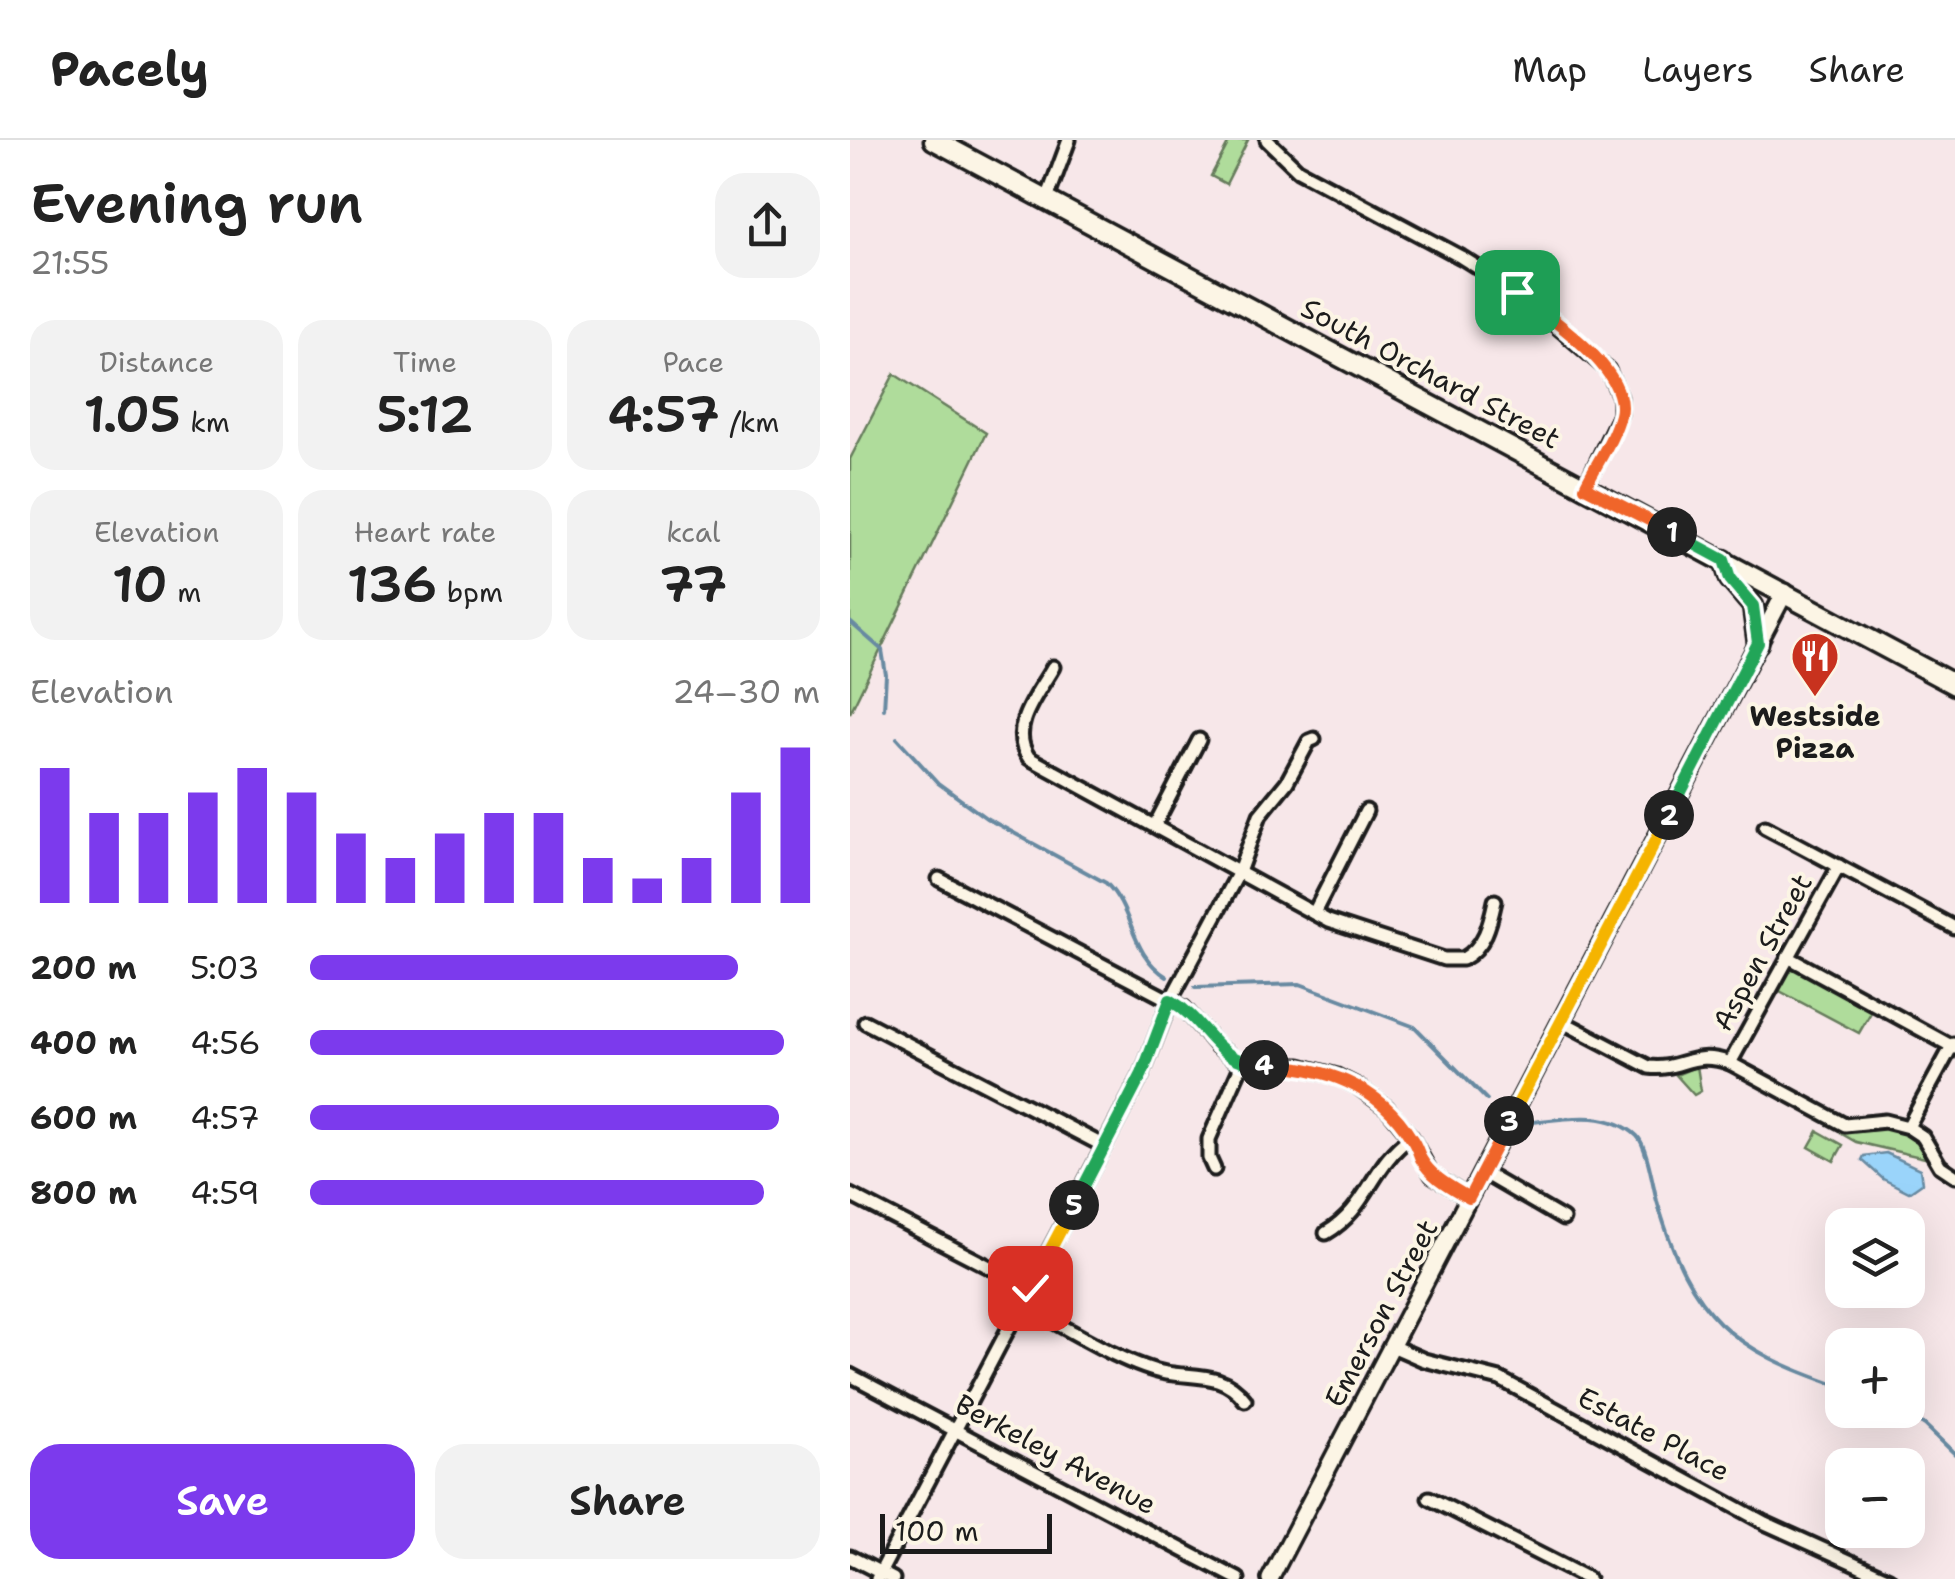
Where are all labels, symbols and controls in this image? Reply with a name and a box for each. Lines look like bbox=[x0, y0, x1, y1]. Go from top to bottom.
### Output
text: Pacely bbox=[50, 37, 209, 101]
text: Map bbox=[1512, 46, 1587, 93]
text: Layers bbox=[1642, 46, 1754, 93]
text: Share bbox=[1809, 46, 1905, 93]
text: Evening run bbox=[30, 166, 363, 240]
button: share bbox=[715, 173, 820, 278]
text: 21:55 bbox=[30, 241, 109, 284]
pin bbox=[1475, 250, 1560, 335]
icon: arrive bbox=[1490, 265, 1545, 320]
street label: South Orchard Street bbox=[1295, 289, 1567, 457]
text: Distance bbox=[99, 343, 214, 381]
text: Time bbox=[393, 343, 457, 381]
text: Pace bbox=[663, 343, 724, 381]
text: 1.05 bbox=[83, 381, 181, 448]
text: 5:12 bbox=[377, 381, 473, 448]
text: 4:57 bbox=[607, 381, 720, 448]
text: km bbox=[181, 403, 230, 441]
text: /km bbox=[720, 403, 779, 441]
pin: 1 bbox=[1647, 507, 1697, 557]
text: Elevation bbox=[94, 513, 219, 551]
text: Heart rate bbox=[354, 513, 496, 551]
text: kcal bbox=[666, 513, 721, 551]
text: 1 bbox=[1666, 513, 1678, 551]
text: 10 bbox=[112, 551, 168, 618]
text: 136 bbox=[347, 551, 437, 618]
text: 77 bbox=[659, 551, 727, 618]
text: m bbox=[168, 573, 201, 611]
text: bpm bbox=[437, 573, 503, 611]
restaurant icon: Westside Pizza bbox=[1789, 630, 1841, 698]
text: Elevation bbox=[30, 670, 173, 713]
text: 24–30 m bbox=[672, 670, 820, 713]
place label: Westside Pizza bbox=[1749, 697, 1881, 767]
pin: 2 bbox=[1644, 790, 1694, 840]
text: 2 bbox=[1659, 796, 1679, 834]
street label: Aspen Street bbox=[1703, 867, 1821, 1037]
text: 200 m bbox=[30, 946, 137, 989]
text: 5:03 bbox=[190, 946, 259, 989]
text: 400 m bbox=[30, 1021, 137, 1064]
text: 4:56 bbox=[190, 1021, 261, 1064]
pin: 4 bbox=[1239, 1040, 1289, 1090]
text: 4 bbox=[1254, 1046, 1274, 1084]
text: 600 m bbox=[30, 1096, 137, 1139]
text: 4:57 bbox=[190, 1096, 260, 1139]
pin: 3 bbox=[1484, 1096, 1534, 1146]
text: 3 bbox=[1499, 1102, 1519, 1140]
text: 800 m bbox=[30, 1171, 137, 1214]
text: 4:59 bbox=[190, 1171, 260, 1214]
pin: 5 bbox=[1049, 1180, 1099, 1230]
text: 5 bbox=[1065, 1186, 1083, 1224]
map controls bbox=[1825, 1208, 1925, 1548]
button: layers bbox=[1825, 1208, 1925, 1308]
street label: Emerson Street bbox=[1316, 1212, 1446, 1414]
pin bbox=[988, 1246, 1073, 1331]
icon: check bbox=[1003, 1261, 1058, 1316]
button: + bbox=[1825, 1328, 1925, 1428]
street label: Estate Place bbox=[1571, 1378, 1737, 1490]
street label: Berkeley Avenue bbox=[949, 1385, 1163, 1523]
button: Save bbox=[30, 1444, 415, 1559]
button: Share bbox=[435, 1444, 820, 1559]
button: − bbox=[1825, 1448, 1925, 1548]
scale bar bbox=[880, 1509, 1052, 1554]
text: 100 m bbox=[895, 1512, 979, 1550]

